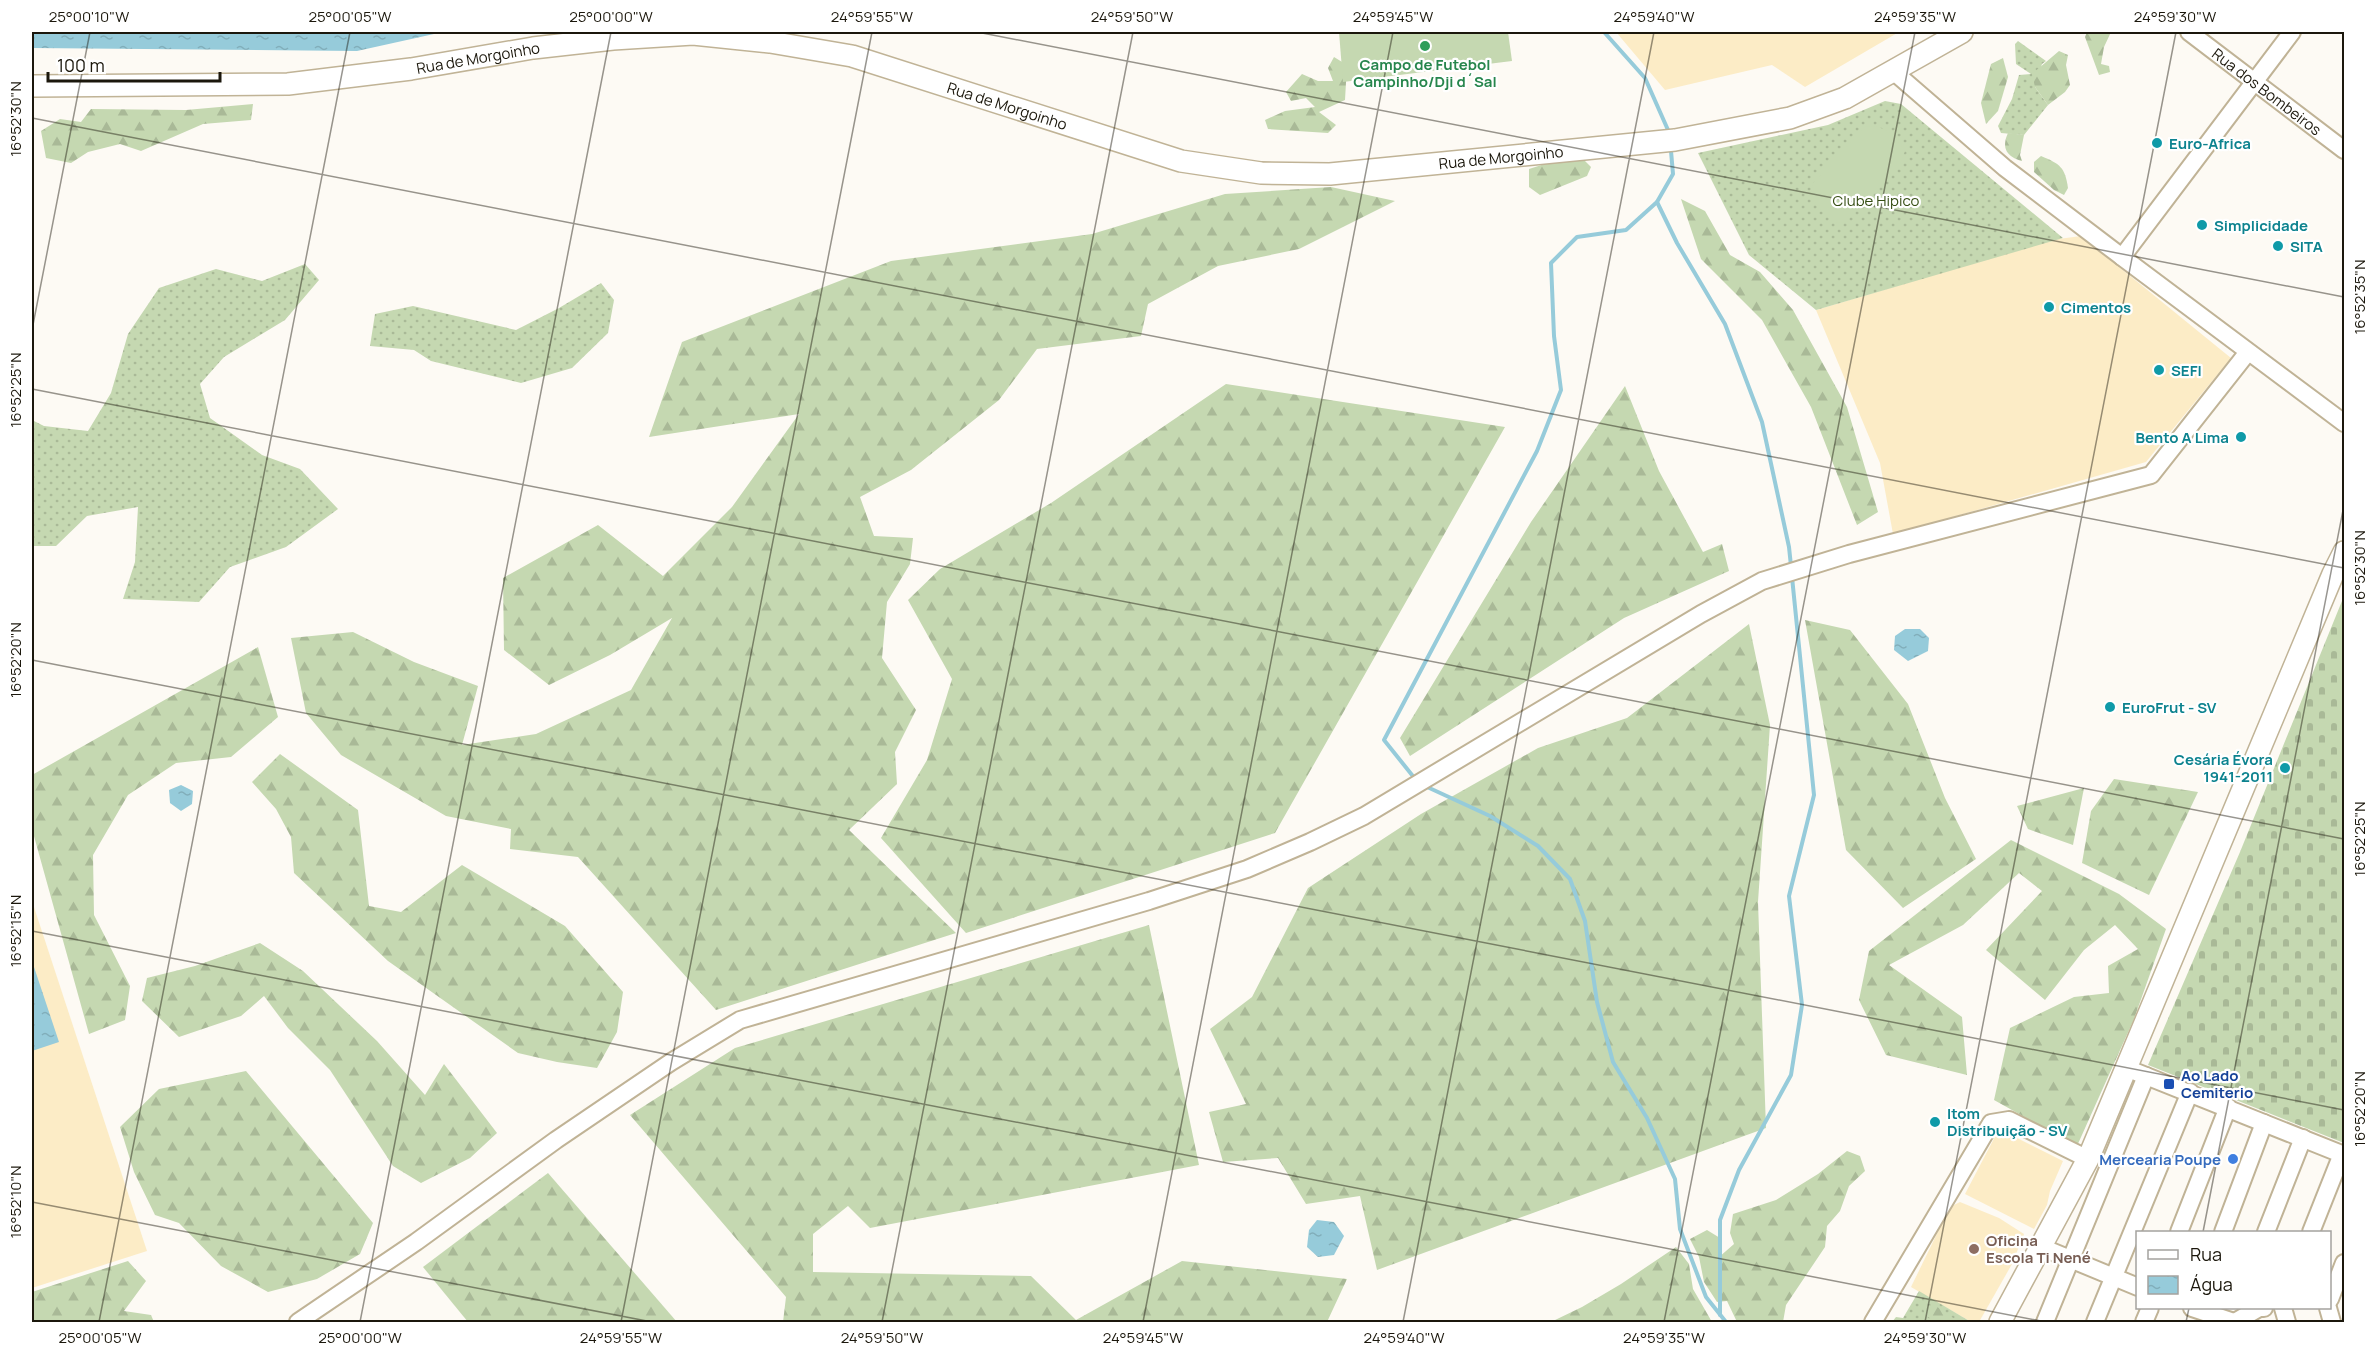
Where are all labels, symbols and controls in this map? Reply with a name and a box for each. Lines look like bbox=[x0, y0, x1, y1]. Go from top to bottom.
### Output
text: 25°00'10"W bbox=[49, 6, 129, 27]
text: 25°00'05"W bbox=[308, 6, 392, 27]
text: 25°00'00"W bbox=[569, 6, 653, 27]
text: 24°59'55"W bbox=[831, 6, 913, 27]
text: 24°59'50"W bbox=[1091, 6, 1173, 27]
text: 24°59'45"W bbox=[1353, 6, 1433, 27]
text: 24°59'40"W bbox=[1613, 6, 1695, 27]
text: 24°59'35"W bbox=[1874, 6, 1956, 27]
text: 24°59'30"W bbox=[2134, 6, 2216, 27]
street label: Rua de Morgoinho bbox=[415, 37, 541, 78]
marker: Campo de Futebol Campinho/Dji d´Sal bbox=[1418, 39, 1432, 53]
street label: Rua dos Bombeiros bbox=[2208, 43, 2326, 140]
scale bar bbox=[48, 45, 220, 83]
text: 100 m bbox=[57, 53, 105, 77]
place label: Campo de Futebol Campinho/Dji d´Sal bbox=[1353, 54, 1497, 92]
street label: Rua de Morgoinho bbox=[945, 77, 1070, 135]
text: 16°52'30"N bbox=[5, 81, 26, 157]
place label: Euro-Africa bbox=[2169, 133, 2251, 154]
marker: Euro-Africa bbox=[2150, 136, 2164, 150]
street label: Rua de Morgoinho bbox=[1438, 141, 1564, 174]
park label: Clube Hipico bbox=[1833, 190, 1920, 211]
place label: Simplicidade bbox=[2214, 215, 2308, 236]
marker: Simplicidade bbox=[2195, 218, 2209, 232]
place label: SITA bbox=[2290, 236, 2323, 257]
marker: SITA bbox=[2271, 239, 2285, 253]
text: 16°52'35"N bbox=[2349, 259, 2370, 335]
place label: Cimentos bbox=[2061, 297, 2131, 318]
marker: Cimentos bbox=[2042, 300, 2056, 314]
text: 16°52'25"N bbox=[5, 352, 26, 428]
place label: SEFI bbox=[2171, 360, 2202, 381]
marker: SEFI bbox=[2152, 363, 2166, 377]
place label: Bento A Lima bbox=[2136, 427, 2229, 448]
marker: Bento A Lima bbox=[2234, 430, 2248, 444]
text: 16°52'30"N bbox=[2349, 530, 2370, 606]
text: 16°52'20"N bbox=[5, 622, 26, 698]
place label: EuroFrut - SV bbox=[2122, 697, 2217, 718]
marker: EuroFrut - SV bbox=[2103, 700, 2117, 714]
place label: Cesária Évora 1941-2011 bbox=[2174, 749, 2273, 787]
marker: Cesária Évora 1941-2011 bbox=[2278, 761, 2292, 775]
text: 16°52'25"N bbox=[2349, 801, 2370, 877]
text: 16°52'15"N bbox=[5, 895, 26, 967]
place label: Ao Lado Cemiterio bbox=[2181, 1065, 2253, 1103]
text: 16°52'20"N bbox=[2349, 1071, 2370, 1147]
marker: Ao Lado Cemiterio bbox=[2162, 1077, 2176, 1091]
place label: Itom Distribuição - SV bbox=[1947, 1103, 2068, 1141]
marker: Itom Distribuição - SV bbox=[1928, 1115, 1942, 1129]
place label: Mercearia Poupe bbox=[2099, 1149, 2221, 1170]
marker: Mercearia Poupe bbox=[2226, 1152, 2240, 1166]
text: 16°52'10"N bbox=[5, 1165, 26, 1239]
place label: Oficina Escola Ti Nené bbox=[1986, 1230, 2091, 1268]
legend bbox=[2136, 1231, 2331, 1309]
marker: Oficina Escola Ti Nené bbox=[1967, 1242, 1981, 1256]
text: Rua bbox=[2190, 1242, 2222, 1266]
text: Água bbox=[2190, 1272, 2233, 1296]
text: 25°00'05"W bbox=[58, 1327, 142, 1348]
text: 25°00'00"W bbox=[318, 1327, 402, 1348]
text: 24°59'55"W bbox=[580, 1327, 662, 1348]
text: 24°59'50"W bbox=[841, 1327, 923, 1348]
text: 24°59'45"W bbox=[1103, 1327, 1183, 1348]
text: 24°59'40"W bbox=[1363, 1327, 1445, 1348]
text: 24°59'35"W bbox=[1623, 1327, 1705, 1348]
text: 24°59'30"W bbox=[1884, 1327, 1966, 1348]

